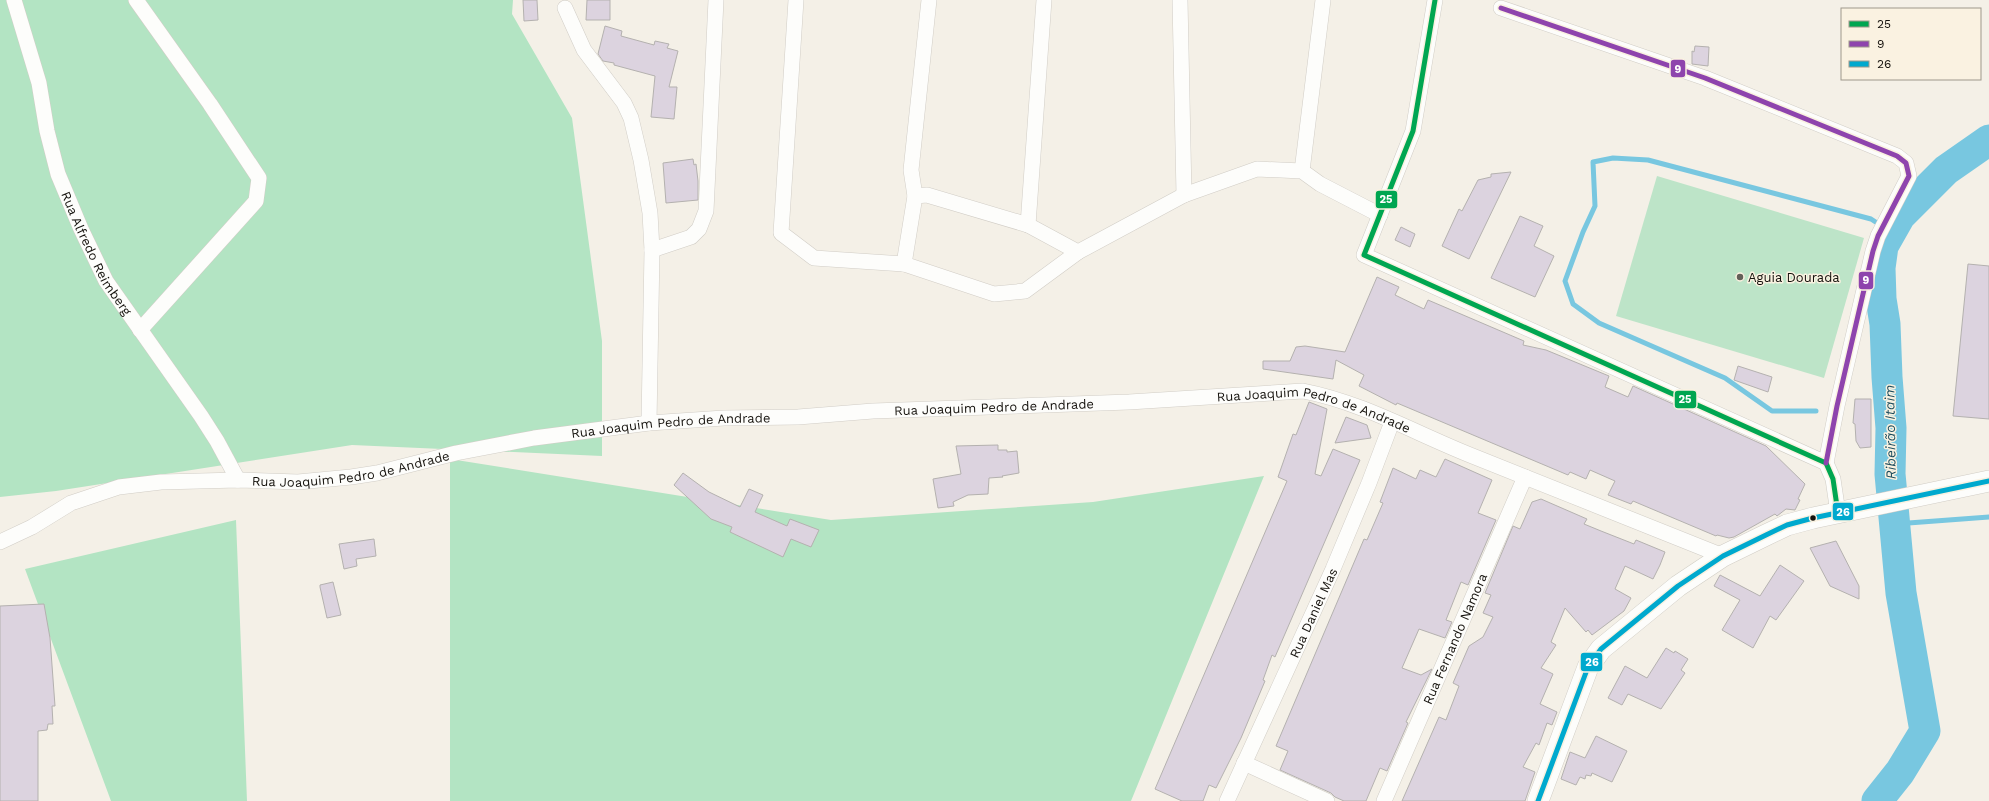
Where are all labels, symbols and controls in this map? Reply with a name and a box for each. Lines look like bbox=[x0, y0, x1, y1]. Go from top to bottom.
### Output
legend bbox=[1841, 8, 1981, 80]
text: 25 bbox=[1877, 17, 1891, 31]
text: 9 bbox=[1877, 37, 1884, 51]
text: 26 bbox=[1877, 57, 1891, 71]
line badge: 9 bbox=[1670, 59, 1686, 78]
text: 9 bbox=[1675, 63, 1682, 76]
street label: Rua Alfredo Reimberg bbox=[59, 189, 135, 318]
line badge: 25 bbox=[1375, 190, 1398, 209]
text: 25 bbox=[1380, 193, 1392, 206]
place label: Aguia Dourada bbox=[1748, 270, 1840, 285]
line badge: 9 bbox=[1858, 271, 1874, 290]
marker: Aguia Dourada bbox=[1735, 272, 1745, 282]
text: 9 bbox=[1863, 274, 1870, 287]
street label: Rua Joaquim Pedro de Andrade bbox=[1216, 384, 1413, 436]
water label: Ribeirão Itaim bbox=[1881, 385, 1899, 479]
line badge: 25 bbox=[1674, 390, 1697, 409]
text: 25 bbox=[1679, 393, 1691, 406]
street label: Rua Joaquim Pedro de Andrade bbox=[894, 396, 1094, 418]
street label: Rua Joaquim Pedro de Andrade bbox=[570, 410, 770, 441]
street label: Rua Joaquim Pedro de Andrade bbox=[252, 447, 451, 490]
line badge: 26 bbox=[1832, 502, 1854, 521]
text: 26 bbox=[1836, 506, 1850, 519]
unlabelled marker bbox=[1808, 513, 1818, 523]
street label: Rua Daniel Mas bbox=[1286, 565, 1340, 660]
street label: Rua Fernando Namora bbox=[1420, 570, 1490, 707]
line badge: 26 bbox=[1580, 652, 1603, 672]
text: 26 bbox=[1585, 656, 1599, 669]

